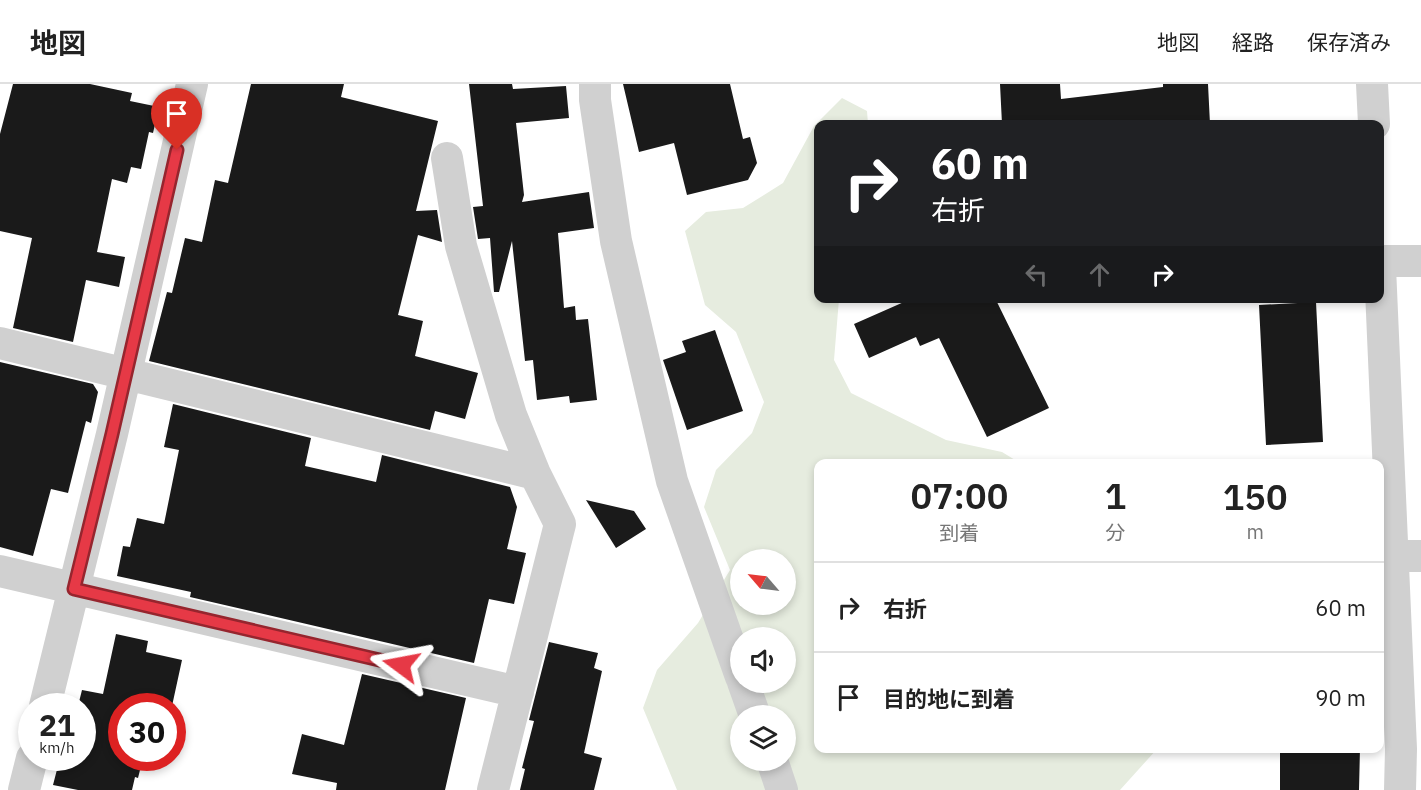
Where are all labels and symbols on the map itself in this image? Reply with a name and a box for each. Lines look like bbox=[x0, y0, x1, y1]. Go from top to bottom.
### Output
pin bbox=[151, 88, 202, 150]
north arrow bbox=[730, 549, 796, 615]
position arrow bbox=[369, 633, 433, 697]
speed limit sign: 30 bbox=[108, 693, 186, 771]

